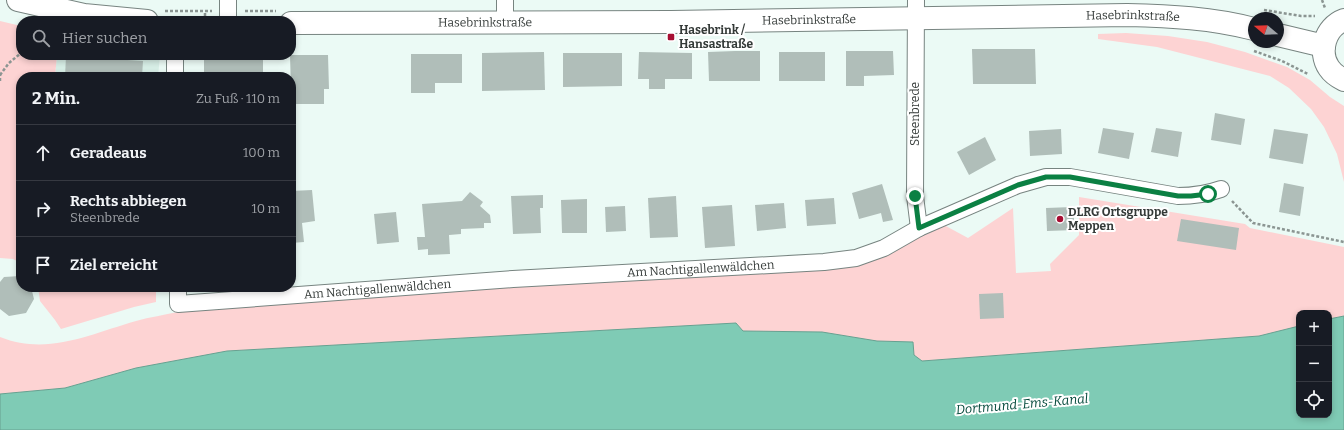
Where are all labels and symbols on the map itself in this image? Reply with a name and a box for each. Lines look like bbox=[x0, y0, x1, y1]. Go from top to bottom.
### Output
street label: Hasebrinkstraße bbox=[1086, 8, 1180, 24]
street label: Hasebrinkstraße bbox=[762, 12, 856, 28]
north arrow bbox=[1248, 12, 1284, 48]
street label: Hasebrinkstraße bbox=[438, 15, 532, 30]
place label: Hasebrink / Hansastraße bbox=[679, 23, 753, 51]
marker: Hasebrink / Hansastraße bbox=[666, 32, 676, 42]
street label: Steenbrede bbox=[908, 82, 922, 146]
route start bbox=[1199, 185, 1217, 203]
route end bbox=[906, 187, 924, 205]
place label: DLRG Ortsgruppe Meppen bbox=[1068, 205, 1168, 233]
marker: DLRG Ortsgruppe Meppen bbox=[1055, 214, 1065, 224]
street label: Am Nachtigallenwäldchen bbox=[627, 258, 775, 280]
street label: Am Nachtigallenwäldchen bbox=[303, 277, 452, 302]
water label: Dortmund-Ems-Kanal bbox=[955, 391, 1089, 417]

